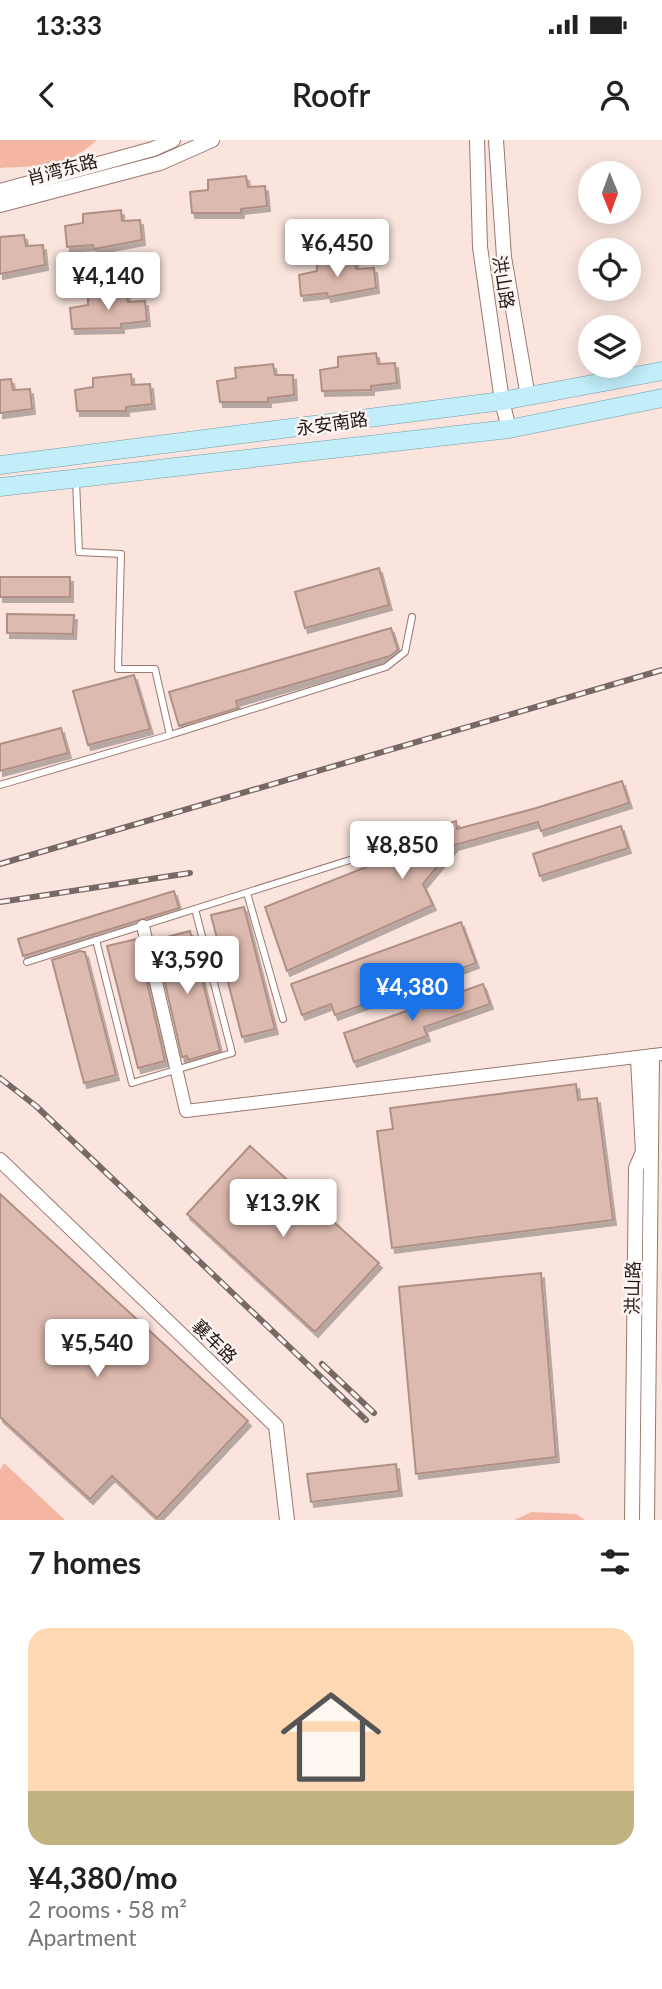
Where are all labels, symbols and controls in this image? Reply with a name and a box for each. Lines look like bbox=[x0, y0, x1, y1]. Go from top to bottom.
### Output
text: 13:33 bbox=[35, 9, 102, 41]
text: Roofr bbox=[292, 75, 370, 114]
icon: back bbox=[28, 76, 66, 114]
icon: person bbox=[596, 76, 634, 114]
street label: 肖湾东路 bbox=[24, 149, 100, 189]
north arrow bbox=[578, 161, 640, 224]
map controls bbox=[578, 161, 641, 378]
pin: ¥6,450 bbox=[280, 220, 394, 279]
text: ¥6,450 bbox=[301, 228, 373, 256]
button: locate bbox=[578, 238, 641, 301]
pin: ¥4,140 bbox=[51, 253, 165, 312]
street label: 洪山路 bbox=[489, 254, 519, 310]
text: ¥4,140 bbox=[72, 261, 144, 289]
button: layers bbox=[578, 315, 641, 378]
street label: 永安南路 bbox=[295, 407, 369, 439]
pin: ¥8,850 bbox=[345, 822, 459, 881]
text: ¥8,850 bbox=[366, 830, 438, 858]
pin: ¥3,590 bbox=[130, 936, 244, 996]
text: ¥3,590 bbox=[151, 945, 223, 973]
pin: ¥4,380 bbox=[355, 964, 469, 1023]
text: ¥4,380 bbox=[376, 972, 448, 1000]
pin: ¥13.9K bbox=[226, 1180, 340, 1239]
text: ¥13.9K bbox=[246, 1188, 320, 1216]
street label: 洪山路 bbox=[621, 1261, 643, 1315]
street label: 襄车路 bbox=[188, 1314, 242, 1368]
pin: ¥5,540 bbox=[40, 1320, 154, 1379]
text: ¥5,540 bbox=[61, 1328, 133, 1356]
icon: filters bbox=[596, 1543, 634, 1581]
text: 7 homes bbox=[28, 1544, 141, 1580]
icon: home bbox=[268, 1674, 394, 1800]
text: ¥4,380/mo bbox=[28, 1859, 177, 1895]
text: 2 rooms · 58 m² bbox=[28, 1895, 187, 1923]
text: Apartment bbox=[28, 1923, 136, 1951]

